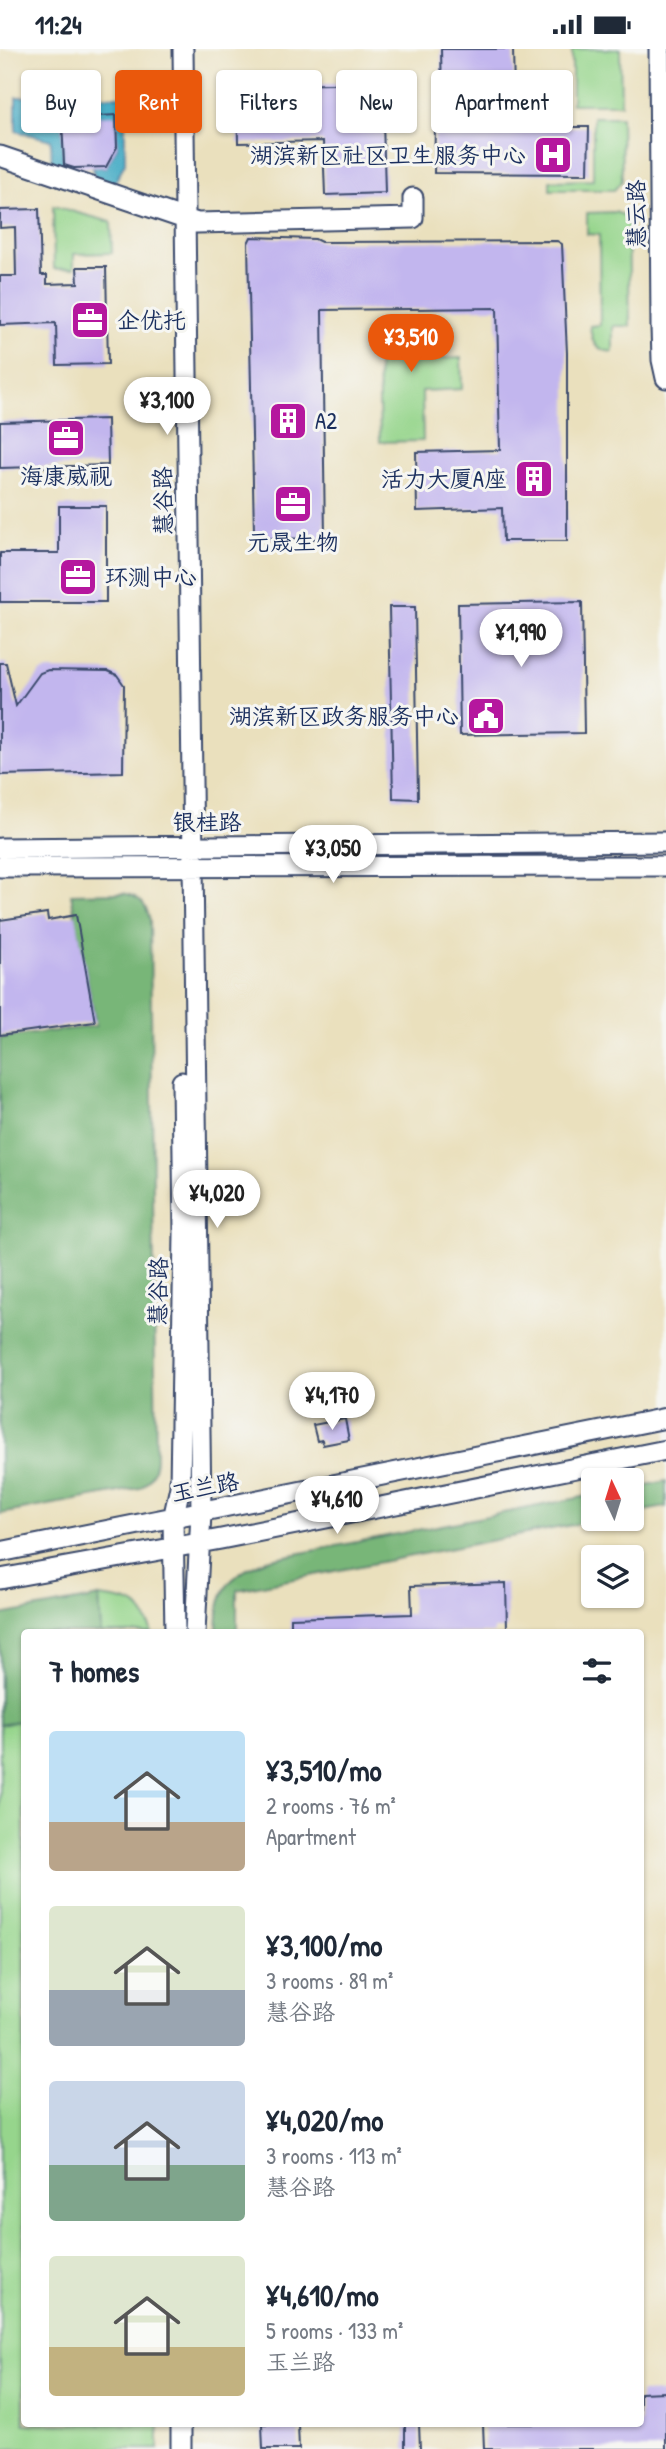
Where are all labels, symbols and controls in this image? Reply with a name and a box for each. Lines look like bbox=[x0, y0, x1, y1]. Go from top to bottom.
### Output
text: 11:24 bbox=[35, 7, 82, 42]
chip: Buy bbox=[21, 70, 101, 133]
chip: Rent bbox=[115, 70, 202, 133]
chip: Filters bbox=[216, 70, 322, 133]
chip: New bbox=[336, 70, 417, 133]
chip: Apartment bbox=[431, 70, 573, 133]
hospital icon: 湖滨新区社区卫生服务中心 bbox=[532, 134, 574, 176]
place label: 湖滨新区社区卫生服务中心 bbox=[250, 139, 526, 170]
street label: 慧云路 bbox=[620, 180, 651, 249]
office icon: 企优托 bbox=[69, 299, 111, 341]
place label: 企优托 bbox=[117, 304, 186, 335]
pin: ¥3,510 bbox=[354, 315, 468, 374]
text: ¥3,510 bbox=[384, 321, 438, 352]
pin: ¥3,100 bbox=[110, 377, 224, 437]
text: ¥3,100 bbox=[140, 384, 194, 415]
building icon: A2 bbox=[267, 400, 309, 442]
place label: A2 bbox=[315, 405, 337, 436]
office icon: 海康威视 bbox=[45, 417, 87, 459]
building icon: 活力大厦A座 bbox=[513, 458, 555, 500]
place label: 海康威视 bbox=[20, 460, 112, 491]
place label: 活力大厦A座 bbox=[381, 463, 507, 494]
street label: 慧谷路 bbox=[146, 466, 179, 536]
office icon: 元晟生物 bbox=[272, 483, 314, 525]
place label: 元晟生物 bbox=[247, 526, 339, 557]
office icon: 环测中心 bbox=[57, 556, 99, 598]
place label: 环测中心 bbox=[105, 561, 197, 592]
pin: ¥1,990 bbox=[464, 609, 578, 669]
text: ¥1,990 bbox=[496, 616, 546, 647]
public building icon: 湖滨新区政务服务中心 bbox=[465, 695, 507, 737]
place label: 湖滨新区政务服务中心 bbox=[229, 700, 459, 731]
street label: 银桂路 bbox=[173, 806, 242, 837]
pin: ¥3,050 bbox=[276, 825, 390, 885]
text: ¥3,050 bbox=[305, 832, 361, 863]
pin: ¥4,020 bbox=[160, 1171, 274, 1230]
text: ¥4,020 bbox=[189, 1177, 245, 1208]
street label: 慧谷路 bbox=[141, 1256, 174, 1326]
pin: ¥4,170 bbox=[275, 1373, 389, 1432]
text: ¥4,170 bbox=[305, 1379, 359, 1410]
street label: 玉兰路 bbox=[168, 1465, 242, 1508]
north arrow bbox=[581, 1468, 644, 1531]
map controls bbox=[581, 1468, 644, 1608]
pin: ¥4,610 bbox=[280, 1477, 394, 1536]
text: ¥4,610 bbox=[311, 1483, 363, 1514]
button: layers bbox=[581, 1545, 644, 1608]
text: 7 homes bbox=[49, 1651, 139, 1691]
icon: filters bbox=[578, 1652, 616, 1690]
text: ¥3,510/mo bbox=[266, 1750, 382, 1790]
icon: home bbox=[105, 1759, 189, 1843]
text: 2 rooms · 76 m² bbox=[266, 1790, 396, 1821]
text: Apartment bbox=[266, 1821, 356, 1852]
text: ¥3,100/mo bbox=[266, 1925, 382, 1965]
icon: home bbox=[105, 1934, 189, 2018]
text: 3 rooms · 89 m² bbox=[266, 1965, 393, 1996]
text: 慧谷路 bbox=[266, 1996, 335, 2027]
text: ¥4,020/mo bbox=[266, 2100, 383, 2140]
icon: home bbox=[105, 2109, 189, 2193]
text: 3 rooms · 113 m² bbox=[266, 2140, 402, 2171]
text: 慧谷路 bbox=[266, 2171, 335, 2202]
text: ¥4,610/mo bbox=[266, 2275, 379, 2315]
icon: home bbox=[105, 2284, 189, 2368]
text: 5 rooms · 133 m² bbox=[266, 2315, 403, 2346]
text: 玉兰路 bbox=[266, 2346, 335, 2377]

